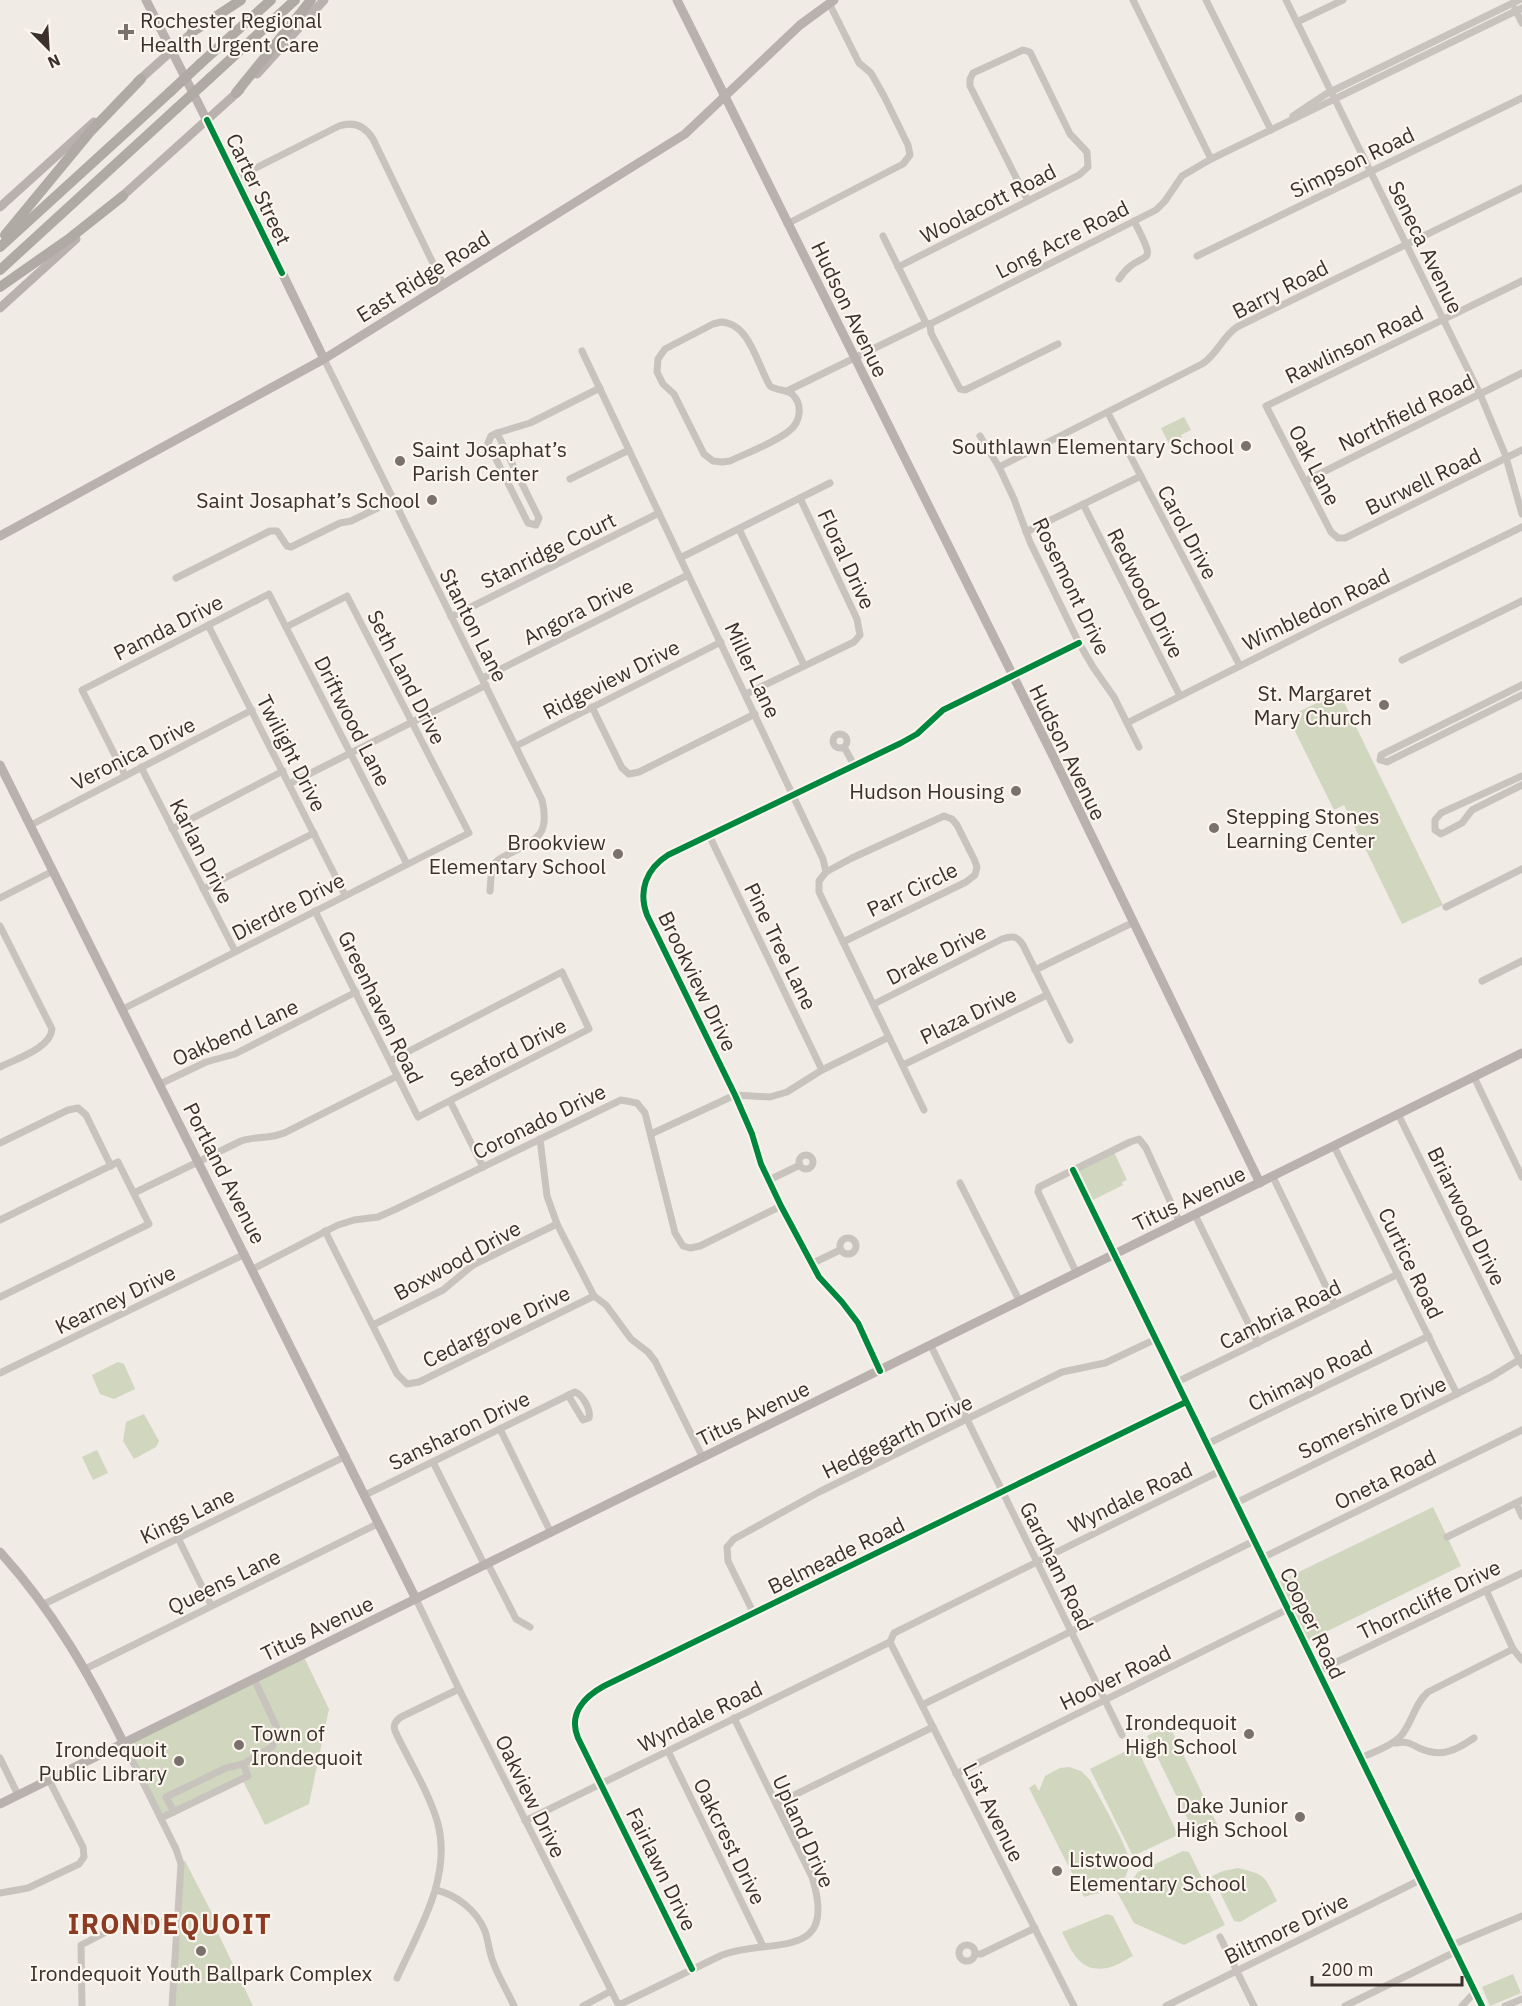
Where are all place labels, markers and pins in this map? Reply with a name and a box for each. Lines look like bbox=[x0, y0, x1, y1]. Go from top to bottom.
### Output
place label: Rochester Regional Health Urgent Care bbox=[140, 6, 322, 58]
marker: Rochester Regional Health Urgent Care bbox=[117, 23, 135, 41]
place label: Southlawn Elementary School bbox=[952, 432, 1234, 460]
place label: Saint Josaphat’s Parish Center bbox=[412, 435, 567, 487]
marker: Southlawn Elementary School bbox=[1239, 439, 1253, 453]
marker: Saint Josaphat’s Parish Center bbox=[393, 454, 407, 468]
place label: Saint Josaphat’s School bbox=[196, 486, 420, 514]
marker: Saint Josaphat’s School bbox=[425, 493, 439, 507]
place label: St. Margaret Mary Church bbox=[1253, 679, 1372, 731]
marker: St. Margaret Mary Church bbox=[1377, 698, 1391, 712]
place label: Hudson Housing bbox=[849, 777, 1004, 805]
marker: Hudson Housing bbox=[1009, 784, 1023, 798]
place label: Stepping Stones Learning Center bbox=[1226, 802, 1380, 854]
marker: Stepping Stones Learning Center bbox=[1207, 821, 1221, 835]
place label: Brookview Elementary School bbox=[429, 828, 606, 880]
marker: Brookview Elementary School bbox=[611, 847, 625, 861]
place label: Irondequoit High School bbox=[1125, 1708, 1237, 1760]
place label: Town of Irondequoit bbox=[251, 1719, 363, 1771]
marker: Irondequoit High School bbox=[1242, 1727, 1256, 1741]
place label: Irondequoit Public Library bbox=[39, 1735, 168, 1787]
marker: Town of Irondequoit bbox=[232, 1738, 246, 1752]
marker: Irondequoit Public Library bbox=[172, 1754, 186, 1768]
place label: Dake Junior High School bbox=[1176, 1791, 1288, 1843]
marker: Dake Junior High School bbox=[1293, 1810, 1307, 1824]
place label: Listwood Elementary School bbox=[1069, 1845, 1246, 1897]
marker: Listwood Elementary School bbox=[1050, 1864, 1064, 1878]
marker: Irondequoit Youth Ballpark Complex bbox=[194, 1944, 208, 1958]
place label: Irondequoit Youth Ballpark Complex bbox=[30, 1959, 373, 1987]

